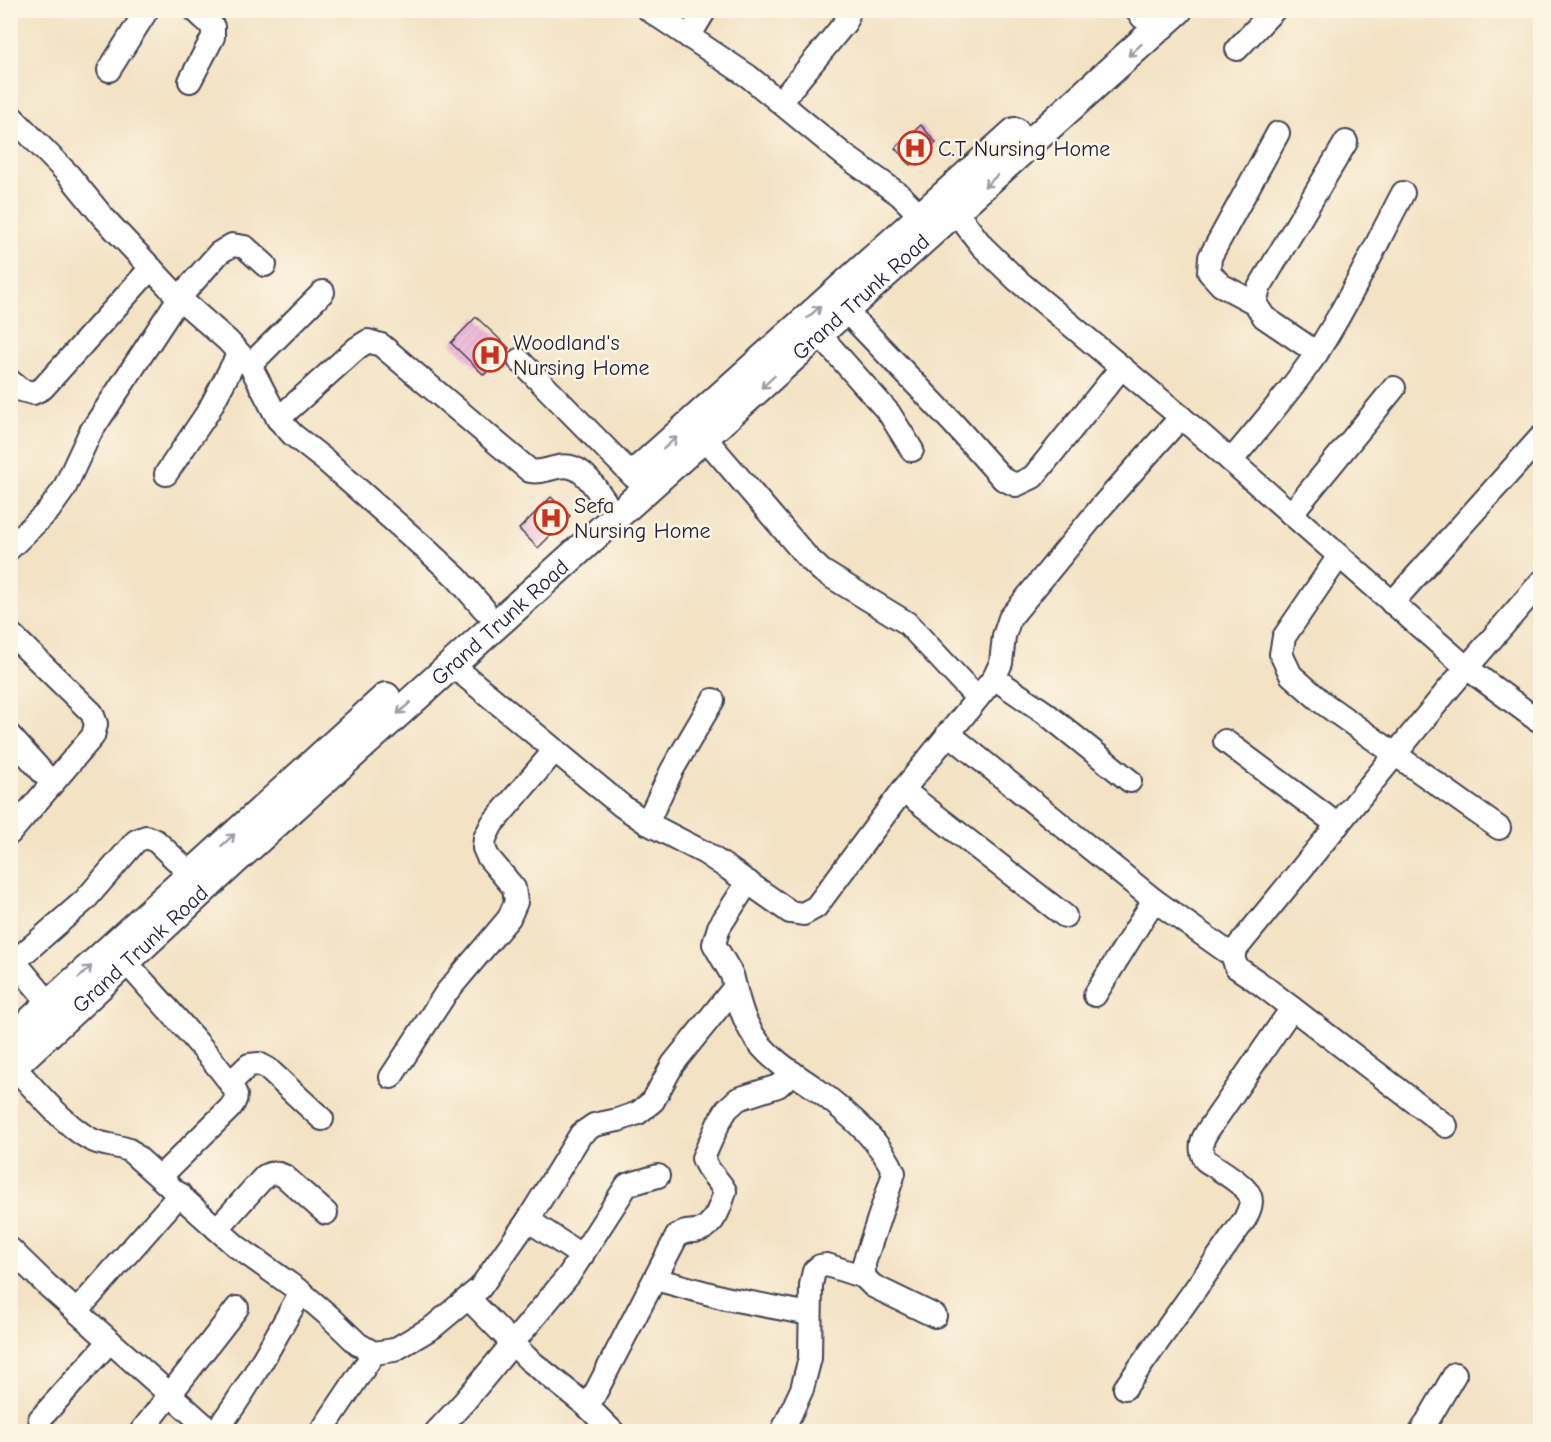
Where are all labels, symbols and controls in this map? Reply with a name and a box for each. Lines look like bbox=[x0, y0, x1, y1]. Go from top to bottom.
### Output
one-way arrow bbox=[1128, 43, 1143, 57]
hospital icon: C.T Nursing Home bbox=[897, 130, 933, 166]
place label: C.T Nursing Home bbox=[938, 136, 1110, 162]
one-way arrow bbox=[984, 174, 999, 188]
street label: Grand Trunk Road bbox=[787, 229, 935, 366]
one-way arrow bbox=[807, 305, 822, 319]
place label: Woodland's Nursing Home bbox=[513, 330, 650, 381]
hospital icon: Woodland's Nursing Home bbox=[472, 337, 508, 373]
one-way arrow bbox=[761, 375, 776, 389]
one-way arrow bbox=[662, 436, 677, 450]
place label: Sefa Nursing Home bbox=[574, 493, 711, 544]
hospital icon: Sefa Nursing Home bbox=[533, 500, 569, 536]
street label: Grand Trunk Road bbox=[426, 554, 574, 691]
one-way arrow bbox=[396, 701, 411, 715]
one-way arrow bbox=[221, 833, 236, 847]
street label: Grand Trunk Road bbox=[67, 880, 214, 1019]
one-way arrow bbox=[77, 965, 92, 979]

